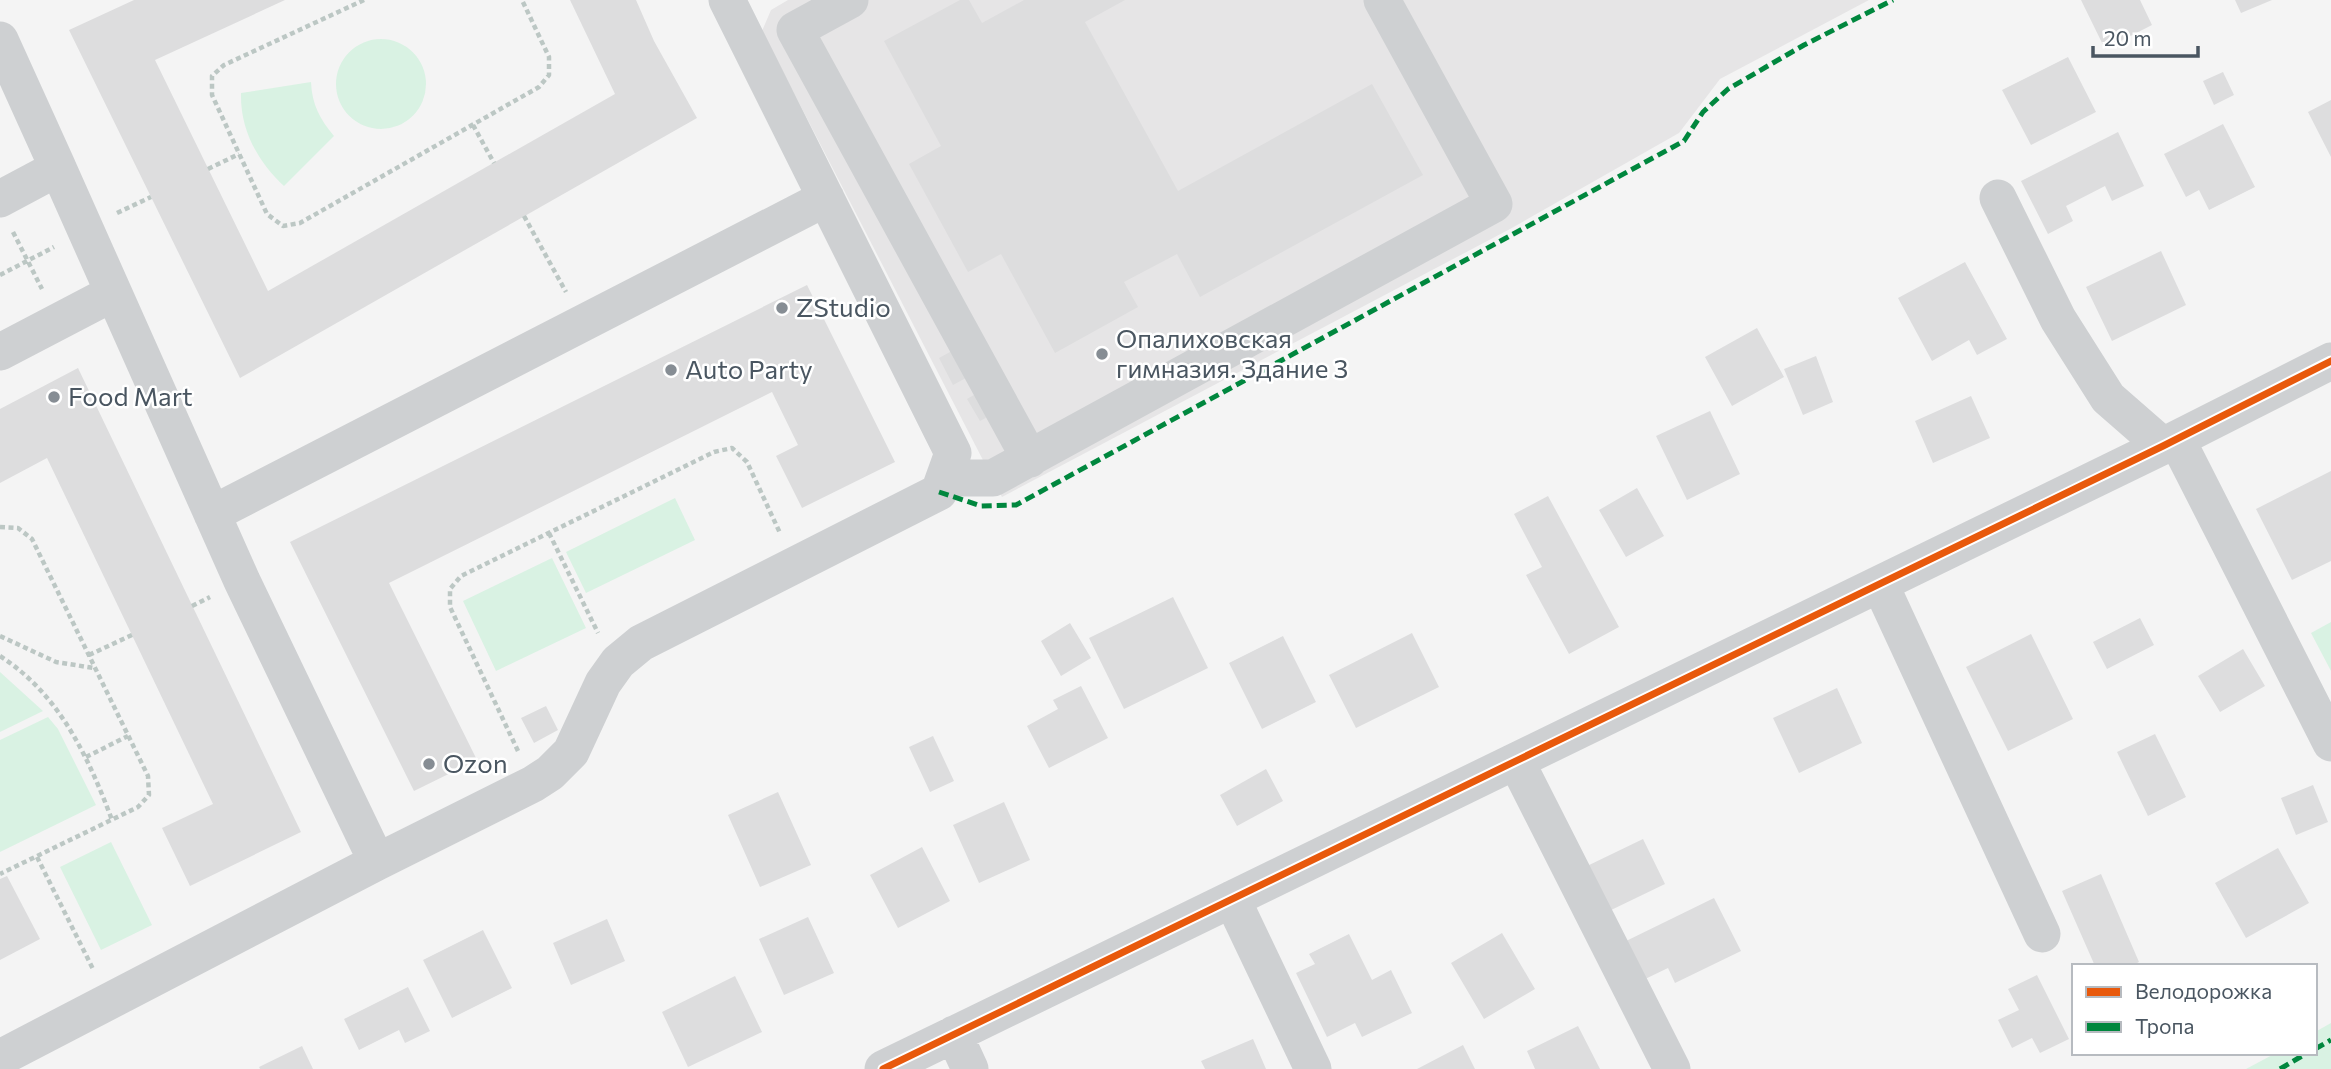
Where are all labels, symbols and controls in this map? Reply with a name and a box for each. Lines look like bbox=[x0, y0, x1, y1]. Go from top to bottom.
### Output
scale bar bbox=[2093, 14, 2198, 58]
text: 20 m bbox=[2104, 25, 2152, 50]
place label: ZStudio bbox=[796, 291, 891, 322]
marker: ZStudio bbox=[774, 300, 790, 316]
place label: Опалиховская гимназия. Здание 3 bbox=[1116, 322, 1348, 383]
marker: Опалиховская гимназия. Здание 3 bbox=[1094, 346, 1110, 362]
place label: Auto Party bbox=[685, 353, 813, 384]
marker: Auto Party bbox=[663, 362, 679, 378]
place label: Food Mart bbox=[68, 380, 193, 411]
marker: Food Mart bbox=[46, 389, 62, 405]
place label: Ozon bbox=[443, 747, 508, 778]
marker: Ozon bbox=[421, 756, 437, 772]
legend bbox=[2072, 964, 2317, 1055]
text: Велодорожка bbox=[2135, 978, 2272, 1003]
text: Тропа bbox=[2135, 1013, 2194, 1038]

